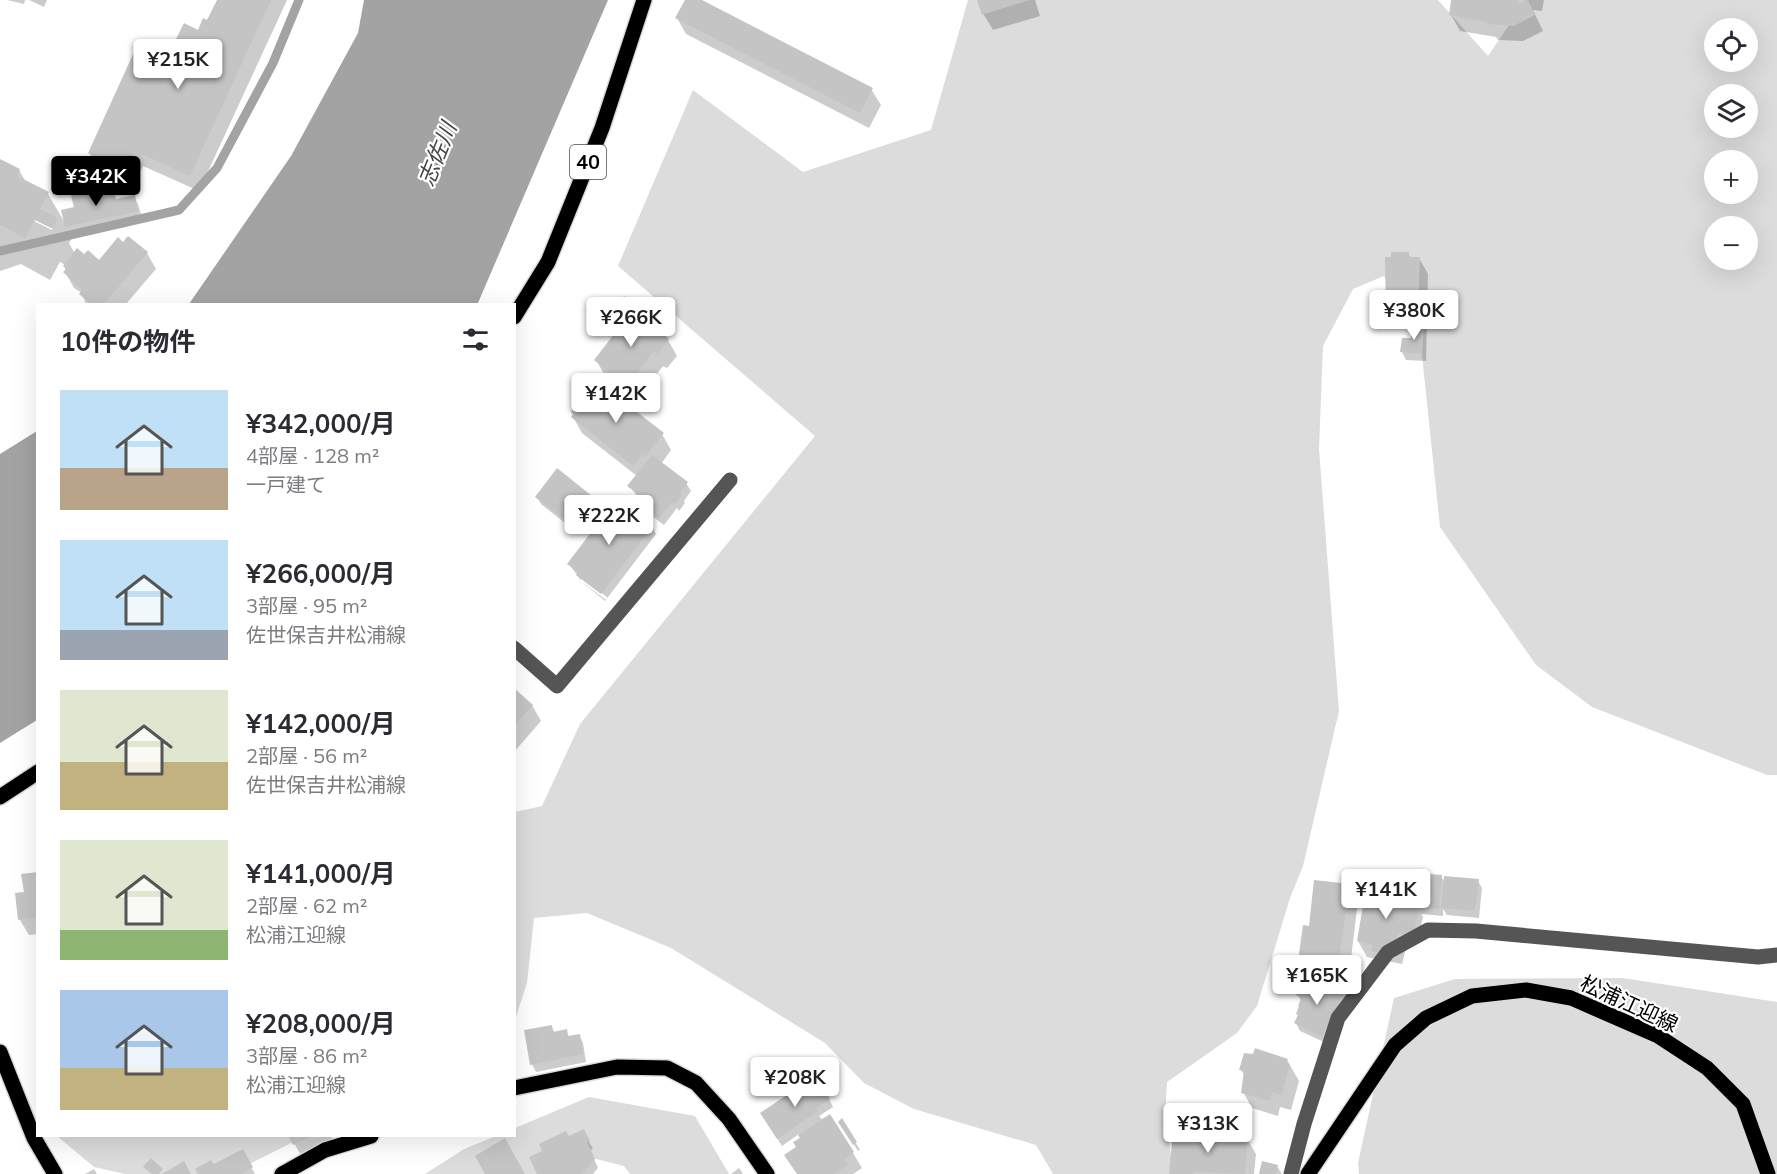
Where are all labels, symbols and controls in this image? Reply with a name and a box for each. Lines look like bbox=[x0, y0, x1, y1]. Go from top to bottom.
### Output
map controls bbox=[1704, 18, 1758, 270]
button: locate bbox=[1704, 18, 1758, 72]
pin: ¥215K bbox=[136, 39, 220, 90]
text: ¥215K bbox=[147, 46, 209, 71]
button: layers bbox=[1704, 84, 1758, 138]
water label: 志佐川 bbox=[412, 116, 463, 190]
road number: 40 bbox=[570, 145, 606, 179]
button: + bbox=[1704, 150, 1758, 204]
pin: ¥342K bbox=[54, 156, 138, 207]
text: ¥342K bbox=[65, 163, 127, 188]
button: − bbox=[1704, 216, 1758, 270]
pin: ¥380K bbox=[1372, 290, 1456, 341]
pin: ¥266K bbox=[589, 297, 673, 348]
text: ¥380K bbox=[1383, 297, 1445, 322]
text: ¥266K bbox=[600, 304, 662, 329]
icon: filters bbox=[459, 323, 492, 356]
text: 10件の物件 bbox=[60, 325, 195, 358]
pin: ¥142K bbox=[574, 373, 658, 424]
text: ¥142K bbox=[585, 380, 647, 405]
text: ¥342,000/月 bbox=[246, 407, 396, 440]
icon: home bbox=[108, 414, 180, 486]
text: 4部屋 · 128 m² bbox=[246, 443, 379, 468]
text: 一戸建て bbox=[246, 472, 326, 497]
pin: ¥222K bbox=[567, 495, 651, 546]
text: ¥222K bbox=[578, 502, 640, 527]
text: ¥266,000/月 bbox=[246, 557, 396, 590]
icon: home bbox=[108, 564, 180, 636]
text: 3部屋 · 95 m² bbox=[246, 593, 367, 618]
text: 佐世保吉井松浦線 bbox=[246, 622, 406, 647]
text: ¥142,000/月 bbox=[246, 707, 396, 740]
icon: home bbox=[108, 714, 180, 786]
text: 2部屋 · 56 m² bbox=[246, 743, 367, 768]
text: 佐世保吉井松浦線 bbox=[246, 772, 406, 797]
text: ¥141,000/月 bbox=[246, 857, 396, 890]
icon: home bbox=[108, 864, 180, 936]
pin: ¥141K bbox=[1344, 869, 1428, 920]
text: ¥141K bbox=[1355, 876, 1417, 901]
text: 2部屋 · 62 m² bbox=[246, 893, 367, 918]
text: 松浦江迎線 bbox=[246, 922, 346, 947]
pin: ¥165K bbox=[1275, 955, 1359, 1006]
text: ¥165K bbox=[1286, 962, 1348, 987]
street label: 松浦江迎線 bbox=[1576, 969, 1682, 1037]
text: ¥208,000/月 bbox=[246, 1007, 396, 1040]
icon: home bbox=[108, 1014, 180, 1086]
text: 3部屋 · 86 m² bbox=[246, 1043, 367, 1068]
pin: ¥208K bbox=[753, 1057, 837, 1108]
text: ¥208K bbox=[764, 1064, 826, 1089]
text: 松浦江迎線 bbox=[246, 1072, 346, 1097]
pin: ¥313K bbox=[1166, 1103, 1250, 1154]
text: ¥313K bbox=[1177, 1110, 1239, 1135]

